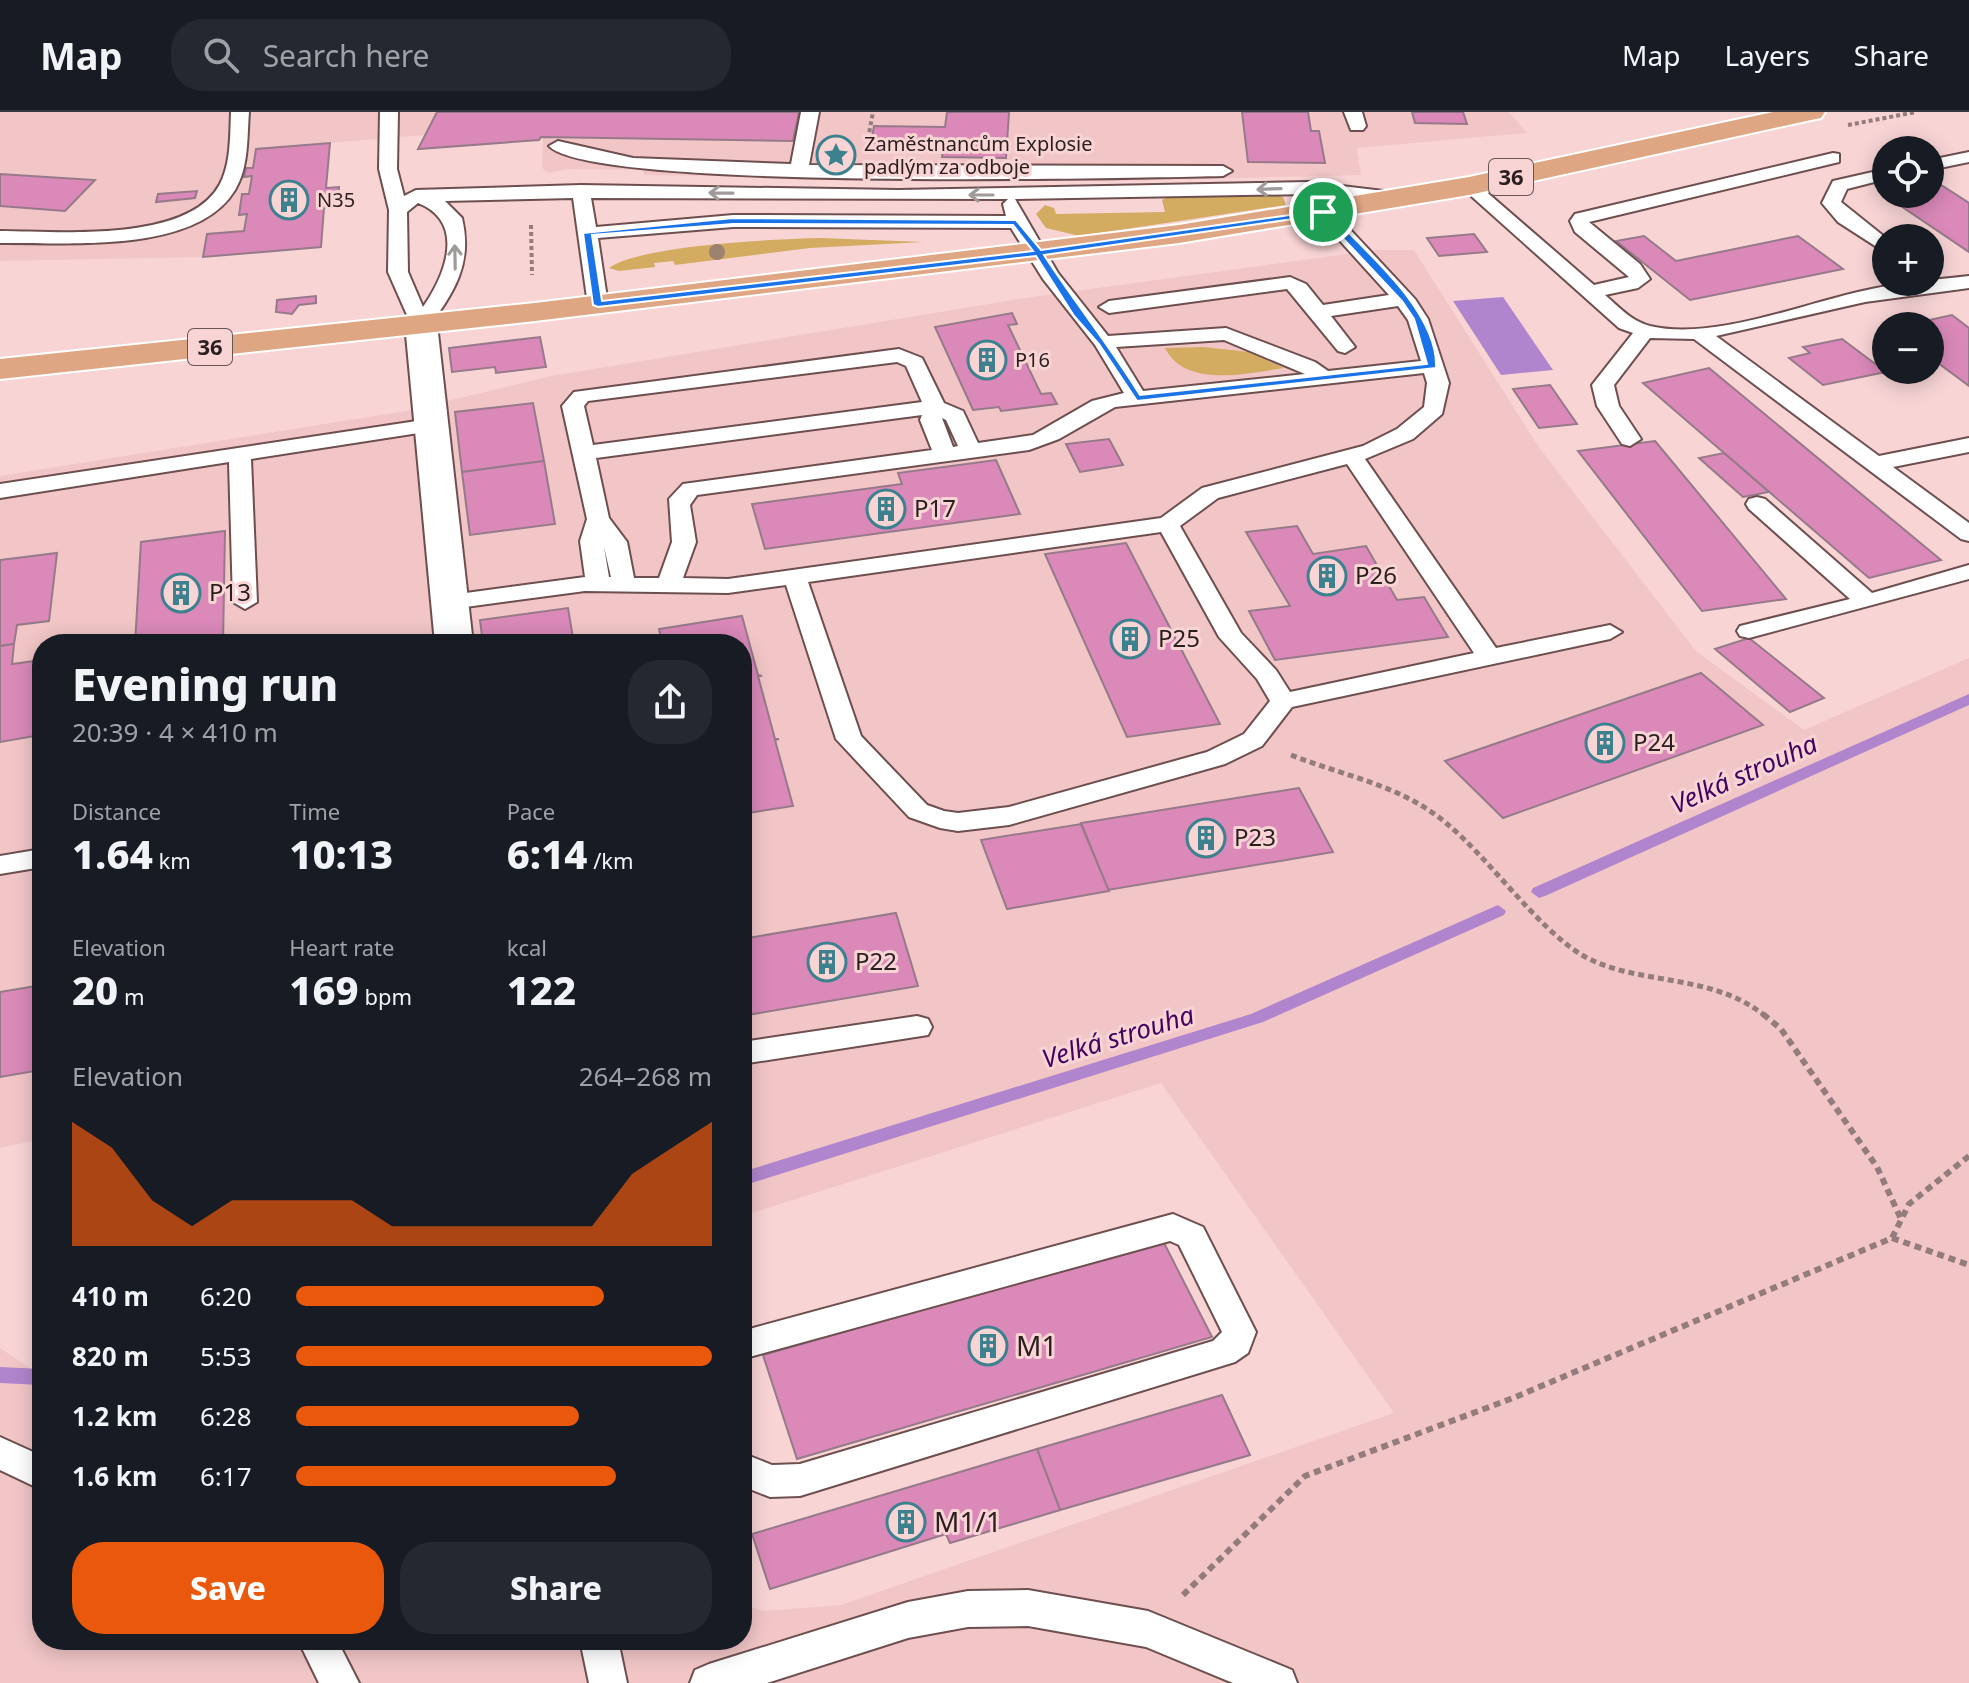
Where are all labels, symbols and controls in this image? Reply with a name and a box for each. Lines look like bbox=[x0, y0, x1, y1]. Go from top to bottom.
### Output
search box bbox=[171, 19, 731, 91]
text: Map bbox=[40, 29, 123, 81]
icon: search bbox=[199, 33, 243, 77]
text: Search here bbox=[263, 35, 430, 76]
text: Map bbox=[1622, 36, 1680, 74]
text: Layers bbox=[1724, 36, 1810, 74]
text: Share bbox=[1854, 36, 1929, 74]
place label: Zaměstnancům Explosie padlým za odboje bbox=[864, 130, 1093, 180]
place icon: Zaměstnancům Explosie padlým za odboje bbox=[815, 134, 857, 176]
map controls bbox=[1872, 136, 1944, 384]
button: locate bbox=[1872, 136, 1944, 208]
road number: 36 bbox=[1489, 159, 1533, 195]
pin bbox=[1289, 178, 1357, 246]
building icon: N35 bbox=[268, 179, 310, 221]
one-way arrow bbox=[1256, 181, 1283, 196]
place label: N35 bbox=[317, 186, 355, 213]
one-way arrow bbox=[708, 186, 735, 201]
one-way arrow bbox=[968, 188, 995, 203]
icon: arrive bbox=[1301, 190, 1345, 234]
button: + bbox=[1872, 224, 1944, 296]
one-way arrow bbox=[447, 244, 463, 271]
button: − bbox=[1872, 312, 1944, 384]
road number: 36 bbox=[188, 329, 232, 365]
building icon: P16 bbox=[966, 339, 1008, 381]
place label: P16 bbox=[1015, 346, 1050, 373]
building icon: P17 bbox=[865, 488, 907, 530]
place label: P17 bbox=[914, 491, 956, 524]
building icon: P26 bbox=[1306, 555, 1348, 597]
place label: P26 bbox=[1355, 558, 1397, 591]
building icon: P13 bbox=[160, 572, 202, 614]
place label: P13 bbox=[209, 575, 251, 608]
building icon: P25 bbox=[1109, 618, 1151, 660]
place label: P25 bbox=[1158, 621, 1200, 654]
text: Evening run bbox=[72, 654, 338, 714]
button: share bbox=[628, 660, 712, 744]
text: 20:39 · 4 × 410 m bbox=[72, 714, 278, 750]
building icon: P24 bbox=[1584, 722, 1626, 764]
place label: P24 bbox=[1633, 725, 1675, 758]
water label: Velká strouha bbox=[1665, 725, 1823, 821]
text: Distance bbox=[72, 796, 161, 826]
text: Time bbox=[289, 796, 340, 826]
text: Pace bbox=[507, 796, 555, 826]
building icon: P23 bbox=[1185, 817, 1227, 859]
place label: P23 bbox=[1234, 820, 1276, 853]
text: 1.64 bbox=[72, 826, 153, 881]
text: 10:13 bbox=[289, 826, 393, 881]
text: 6:14 bbox=[507, 826, 587, 881]
text: km bbox=[153, 845, 191, 875]
text: /km bbox=[587, 845, 634, 875]
text: Elevation bbox=[72, 932, 166, 962]
text: Heart rate bbox=[289, 932, 394, 962]
text: kcal bbox=[507, 932, 547, 962]
building icon: P22 bbox=[806, 941, 848, 983]
place label: P22 bbox=[855, 944, 897, 977]
text: 20 bbox=[72, 962, 118, 1017]
text: 169 bbox=[289, 962, 359, 1017]
text: 122 bbox=[507, 962, 576, 1017]
text: m bbox=[118, 981, 145, 1011]
text: bpm bbox=[359, 981, 412, 1011]
water label: Velká strouha bbox=[1037, 996, 1198, 1076]
text: Elevation bbox=[72, 1058, 183, 1094]
text: 264–268 m bbox=[579, 1058, 712, 1094]
text: 410 m bbox=[72, 1278, 149, 1314]
text: 6:20 bbox=[200, 1278, 252, 1314]
building icon: M1 bbox=[967, 1325, 1009, 1367]
place label: M1 bbox=[1016, 1326, 1057, 1364]
text: 820 m bbox=[72, 1338, 149, 1374]
text: 5:53 bbox=[200, 1338, 252, 1374]
text: 1.2 km bbox=[72, 1398, 157, 1434]
text: 6:28 bbox=[200, 1398, 252, 1434]
text: 1.6 km bbox=[72, 1458, 157, 1494]
text: 6:17 bbox=[200, 1458, 252, 1494]
building icon: M1/1 bbox=[885, 1501, 927, 1543]
place label: M1/1 bbox=[934, 1502, 1002, 1540]
button: Save bbox=[72, 1542, 384, 1634]
button: Share bbox=[400, 1542, 712, 1634]

